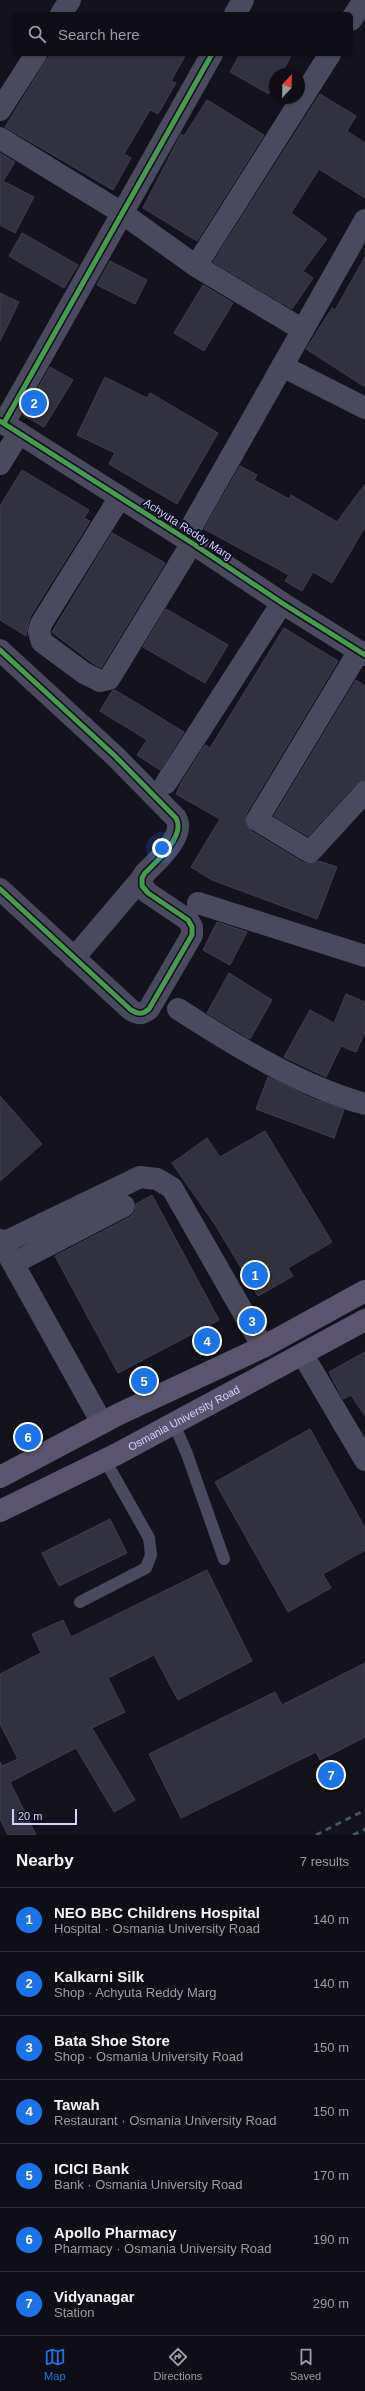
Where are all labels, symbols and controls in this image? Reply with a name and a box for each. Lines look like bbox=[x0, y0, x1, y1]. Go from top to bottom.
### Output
search box bbox=[12, 12, 353, 56]
icon: search bbox=[26, 23, 48, 45]
text: Search here bbox=[58, 26, 140, 43]
north arrow bbox=[269, 68, 305, 104]
pin: 2 bbox=[21, 388, 47, 418]
street label: Achyuta Reddy Marg bbox=[142, 496, 234, 562]
your location bbox=[152, 838, 172, 858]
pin: 1 bbox=[242, 1260, 268, 1290]
pin: 3 bbox=[239, 1306, 265, 1336]
pin: 4 bbox=[194, 1326, 220, 1356]
pin: 5 bbox=[131, 1366, 157, 1396]
street label: Osmania University Road bbox=[126, 1383, 242, 1453]
pin: 6 bbox=[15, 1422, 41, 1452]
pin: 7 bbox=[318, 1760, 344, 1790]
scale bar bbox=[12, 1807, 77, 1826]
text: 20 m bbox=[18, 1810, 42, 1822]
text: Nearby bbox=[16, 1851, 74, 1870]
text: 7 results bbox=[300, 1854, 349, 1869]
text: NEO BBC Childrens Hospital bbox=[54, 1904, 260, 1921]
text: 1 bbox=[25, 1912, 33, 1927]
text: 140 m bbox=[313, 1912, 349, 1927]
text: Hospital · Osmania University Road bbox=[54, 1921, 260, 1936]
text: Kalkarni Silk bbox=[54, 1968, 144, 1985]
text: 2 bbox=[25, 1976, 33, 1991]
text: 140 m bbox=[313, 1976, 349, 1991]
text: Shop · Achyuta Reddy Marg bbox=[54, 1985, 217, 2000]
text: Bata Shoe Store bbox=[54, 2032, 170, 2049]
text: 3 bbox=[25, 2040, 33, 2055]
text: 150 m bbox=[313, 2040, 349, 2055]
text: Shop · Osmania University Road bbox=[54, 2049, 243, 2064]
text: Tawah bbox=[54, 2096, 100, 2113]
text: 4 bbox=[25, 2104, 33, 2119]
text: 150 m bbox=[313, 2104, 349, 2119]
text: Restaurant · Osmania University Road bbox=[54, 2113, 277, 2128]
text: ICICI Bank bbox=[54, 2160, 129, 2177]
text: 5 bbox=[25, 2168, 33, 2183]
text: 170 m bbox=[313, 2168, 349, 2183]
text: Bank · Osmania University Road bbox=[54, 2177, 243, 2192]
text: Apollo Pharmacy bbox=[54, 2224, 177, 2241]
text: 6 bbox=[25, 2232, 33, 2247]
text: 190 m bbox=[313, 2232, 349, 2247]
text: Pharmacy · Osmania University Road bbox=[54, 2241, 271, 2256]
text: Vidyanagar bbox=[54, 2288, 135, 2305]
text: 7 bbox=[25, 2296, 33, 2311]
text: 290 m bbox=[313, 2296, 349, 2311]
text: Station bbox=[54, 2305, 94, 2320]
tab: Map bbox=[44, 2346, 66, 2382]
tab: Directions bbox=[153, 2346, 202, 2382]
tab: Saved bbox=[290, 2346, 321, 2382]

